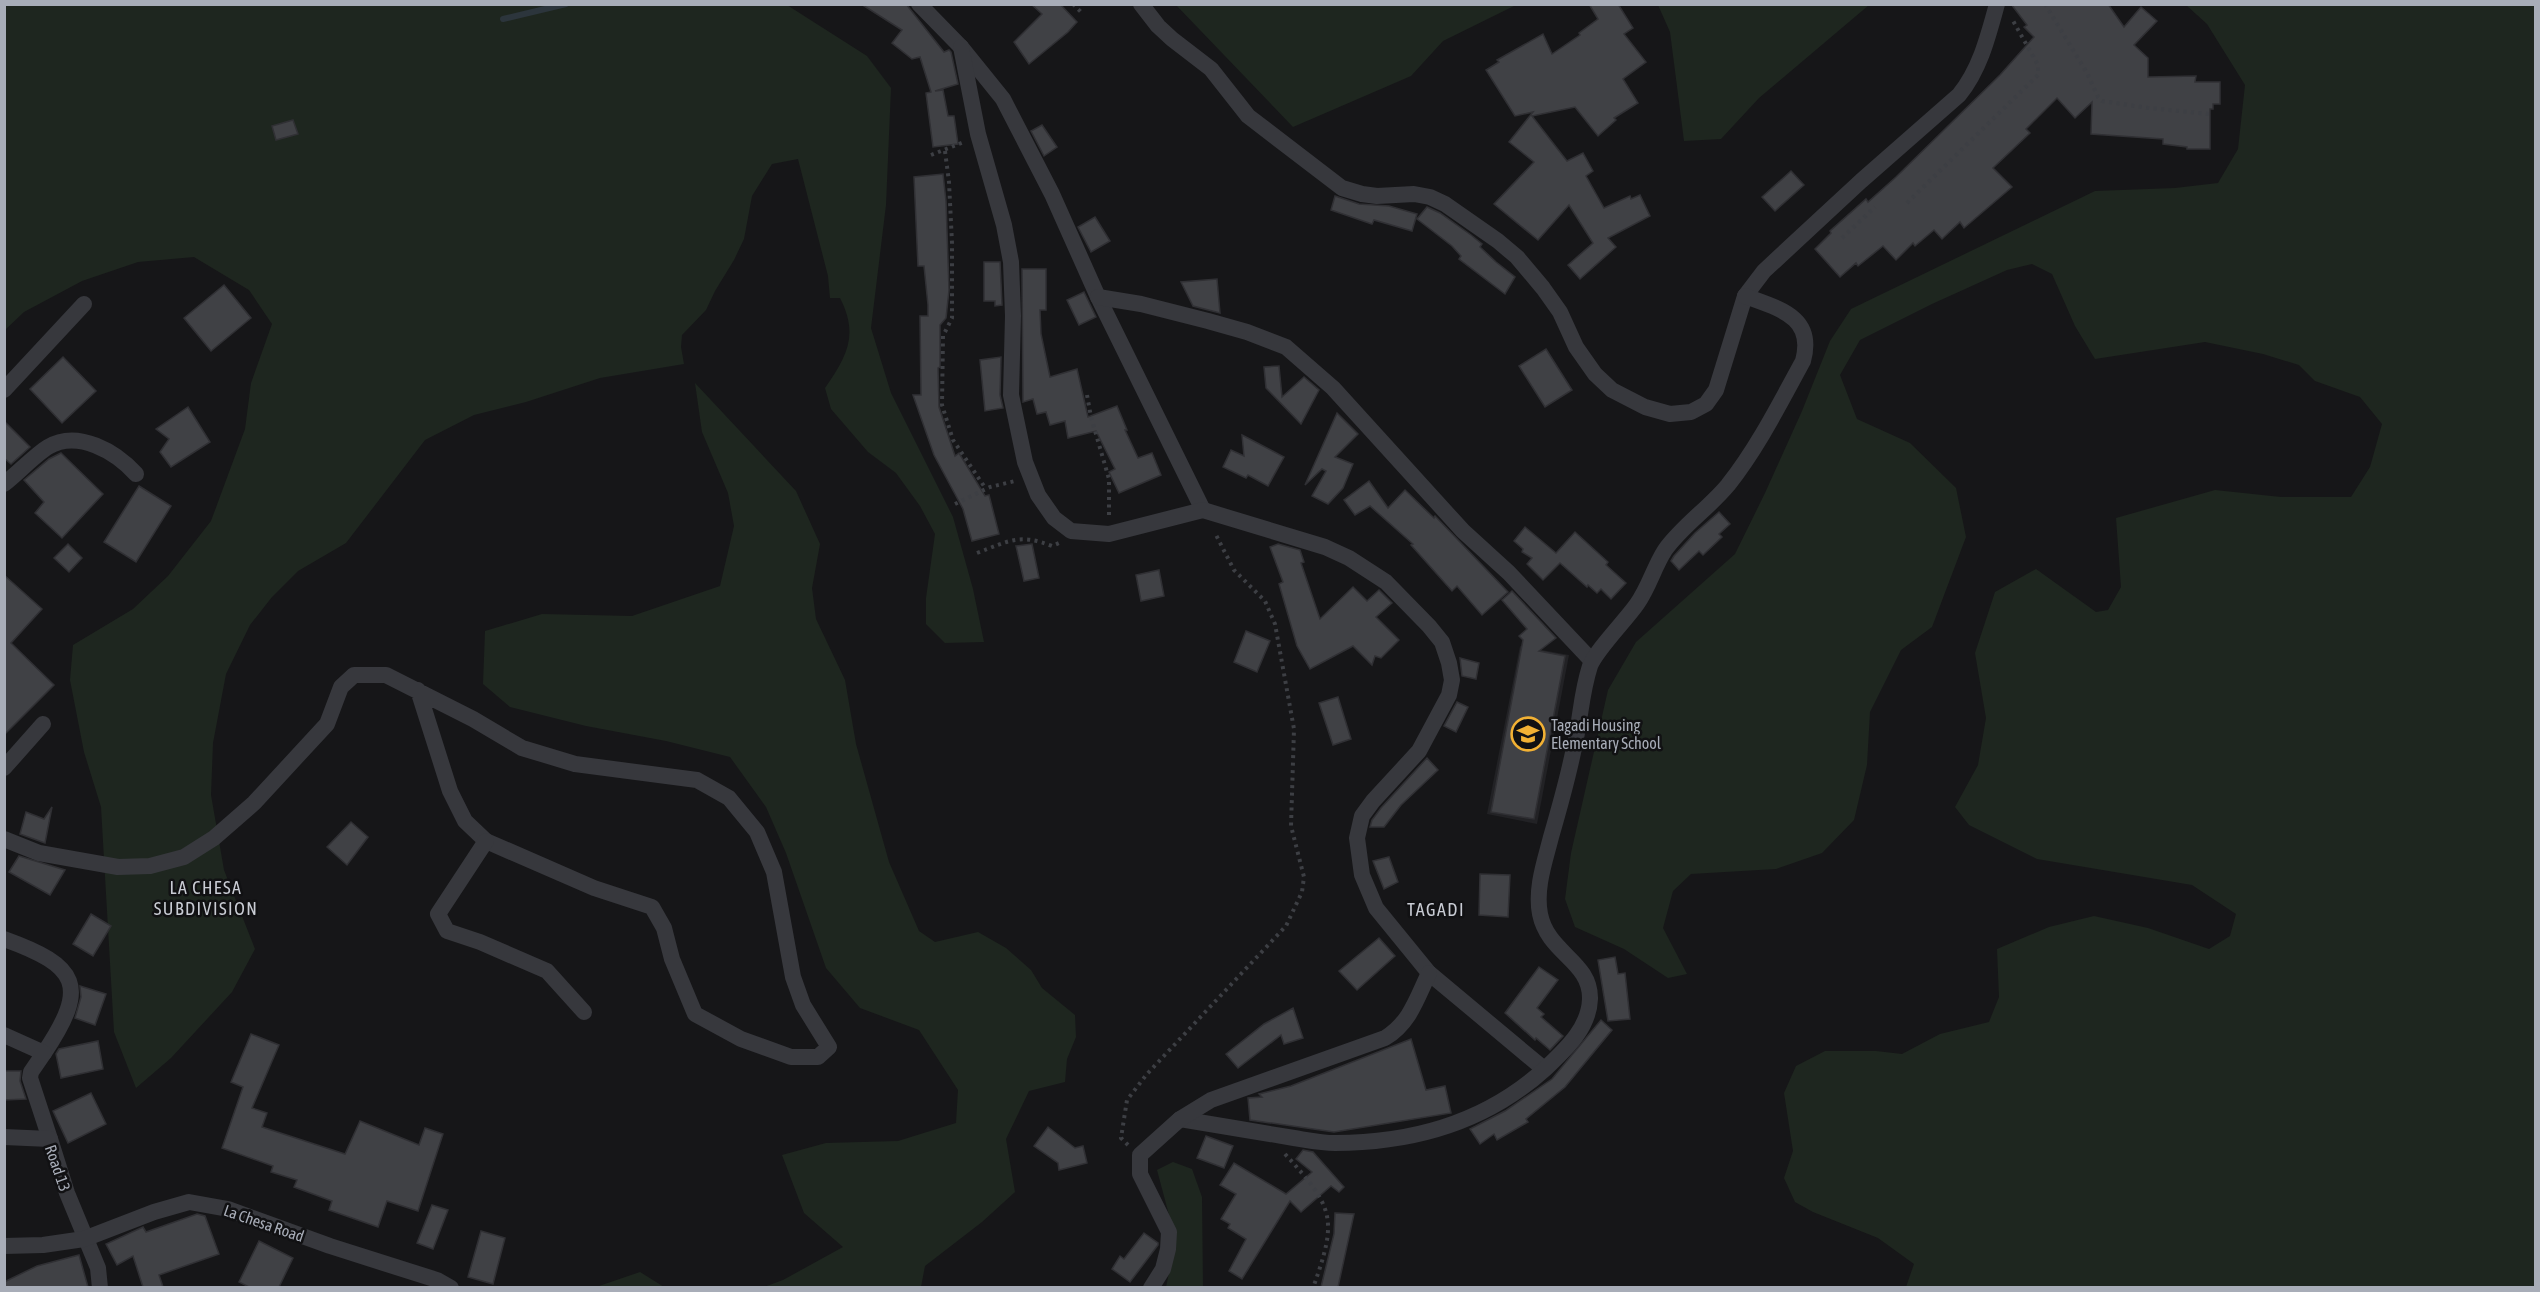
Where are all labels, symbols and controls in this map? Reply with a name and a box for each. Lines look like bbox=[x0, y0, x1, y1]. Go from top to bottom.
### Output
school or university icon: Tagadi Housing Elementary School bbox=[1510, 716, 1546, 752]
place label: Tagadi Housing Elementary School bbox=[1551, 716, 1662, 753]
district label: LA CHESA SUBDIVISION bbox=[154, 877, 258, 919]
district label: TAGADI bbox=[1407, 899, 1465, 920]
street label: Road 13 bbox=[42, 1142, 74, 1194]
street label: La Chesa Road bbox=[221, 1201, 307, 1245]

